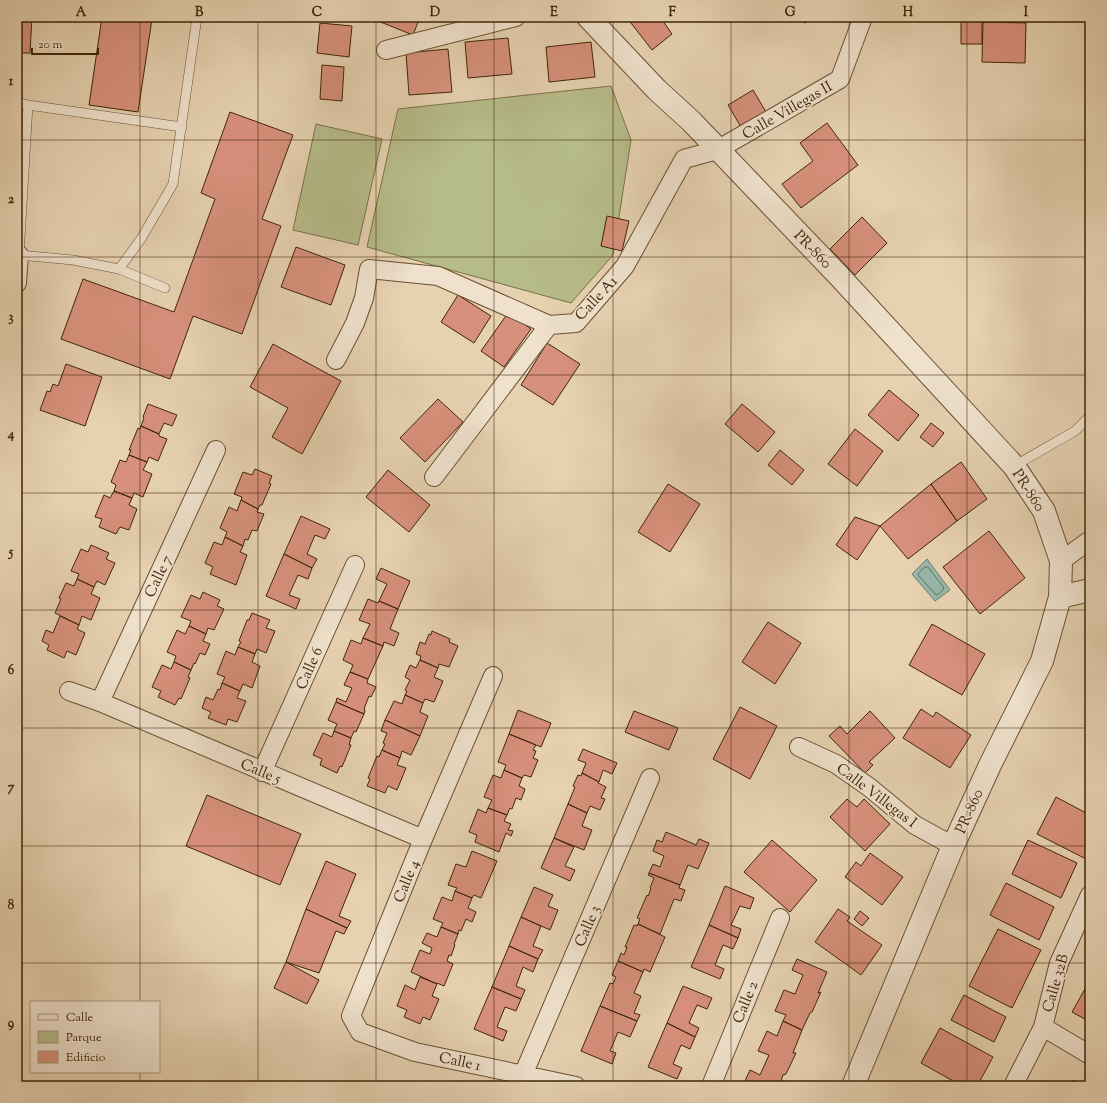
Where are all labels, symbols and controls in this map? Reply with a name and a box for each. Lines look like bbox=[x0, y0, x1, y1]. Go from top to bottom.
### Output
text: A bbox=[76, 4, 87, 22]
text: B bbox=[195, 4, 204, 22]
text: C bbox=[312, 4, 322, 22]
text: D bbox=[430, 4, 440, 22]
text: E bbox=[550, 4, 558, 22]
text: F bbox=[668, 4, 676, 22]
text: G bbox=[785, 4, 796, 22]
text: H bbox=[903, 4, 914, 22]
text: I bbox=[1024, 4, 1029, 22]
scale bar bbox=[32, 30, 98, 56]
text: 20 m bbox=[38, 36, 63, 54]
text: 1 bbox=[9, 73, 14, 91]
street label: Calle Villegas II bbox=[739, 77, 837, 146]
text: 2 bbox=[8, 191, 15, 209]
street label: PR-860 bbox=[788, 226, 836, 274]
street label: Calle A1 bbox=[571, 272, 623, 326]
text: 3 bbox=[8, 309, 14, 327]
text: 4 bbox=[7, 426, 15, 444]
street label: PR-860 bbox=[1006, 465, 1049, 516]
text: 5 bbox=[8, 544, 14, 562]
street label: Calle 7 bbox=[140, 551, 179, 601]
street label: Calle 6 bbox=[292, 644, 329, 693]
text: 6 bbox=[8, 662, 15, 680]
street label: Calle 5 bbox=[237, 754, 284, 790]
street label: Calle Villegas I bbox=[831, 759, 921, 834]
text: 7 bbox=[8, 779, 15, 797]
street label: PR-860 bbox=[951, 786, 990, 837]
street label: Calle 4 bbox=[389, 856, 426, 906]
text: 8 bbox=[8, 897, 15, 915]
street label: Calle 3 bbox=[570, 903, 606, 951]
street label: Calle 32B bbox=[1038, 951, 1075, 1015]
street label: Calle 2 bbox=[728, 978, 764, 1027]
legend bbox=[30, 1001, 160, 1073]
text: Calle bbox=[66, 1009, 94, 1027]
text: 9 bbox=[8, 1015, 15, 1033]
text: Parque bbox=[66, 1029, 102, 1047]
street label: Calle 1 bbox=[437, 1048, 483, 1077]
text: Edificio bbox=[66, 1049, 106, 1067]

